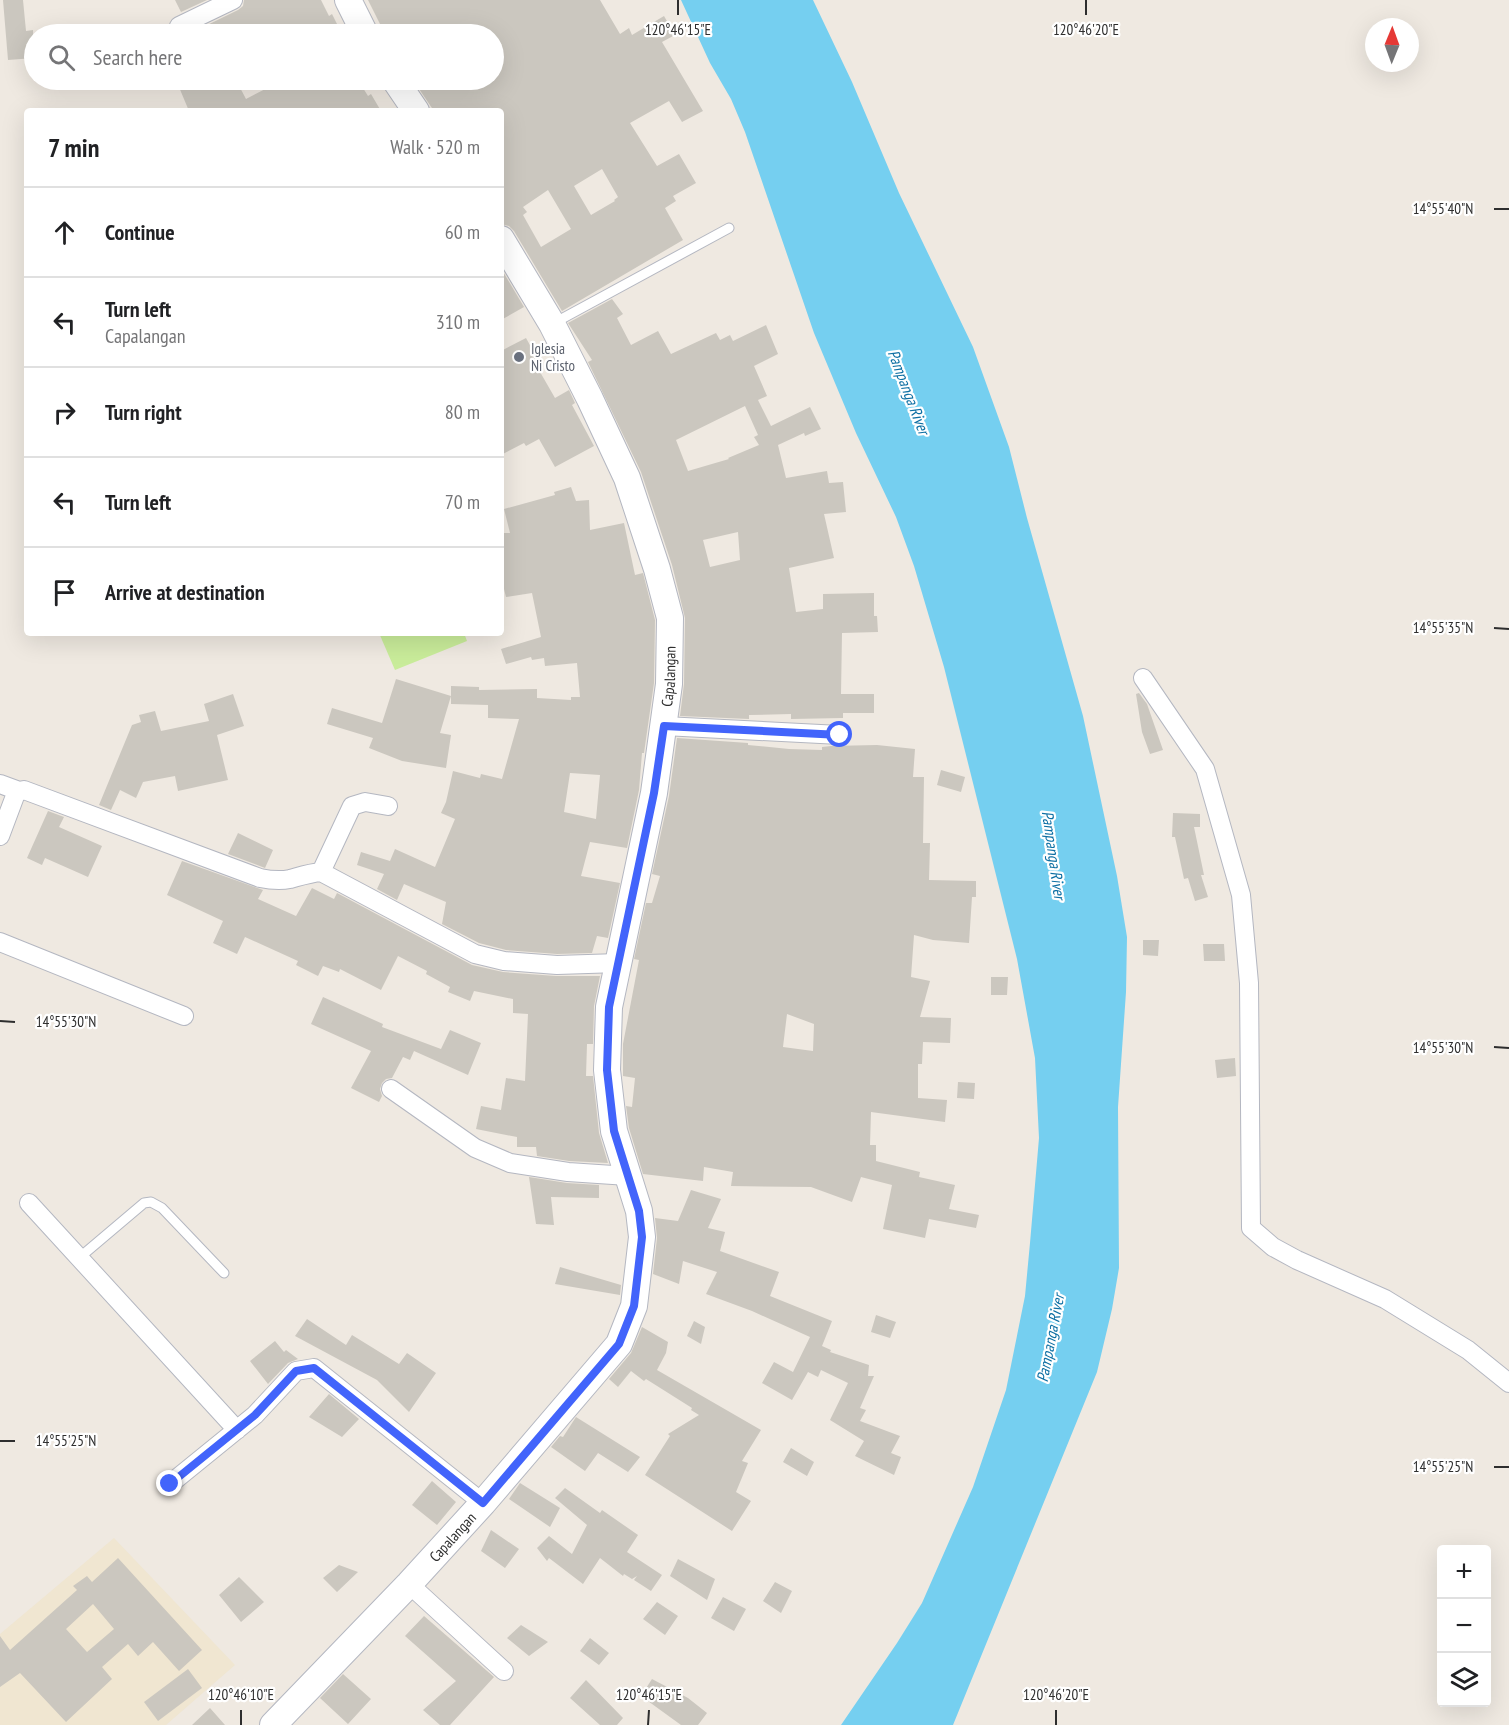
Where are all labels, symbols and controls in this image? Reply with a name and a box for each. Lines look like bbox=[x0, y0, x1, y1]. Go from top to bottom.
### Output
north arrow bbox=[1365, 18, 1419, 72]
text: 120°46'15"E bbox=[645, 20, 711, 39]
text: 120°46'20"E bbox=[1053, 20, 1119, 39]
search box bbox=[24, 24, 504, 90]
icon: search bbox=[45, 41, 78, 74]
text: Search here bbox=[93, 43, 182, 71]
text: 7 min bbox=[48, 131, 99, 164]
text: Walk · 520 m bbox=[390, 134, 480, 160]
text: 14°55'40"N bbox=[1413, 199, 1473, 218]
icon: ahead bbox=[48, 216, 81, 249]
text: Continue bbox=[105, 218, 175, 246]
text: 60 m bbox=[445, 219, 480, 245]
text: Turn left bbox=[105, 295, 171, 323]
icon: left bbox=[48, 306, 81, 339]
text: 310 m bbox=[436, 309, 480, 335]
text: Capalangan bbox=[105, 323, 185, 349]
place label: Iglesia Ni Cristo bbox=[531, 339, 575, 375]
water label: Pampanga River bbox=[884, 347, 935, 440]
marker: Iglesia Ni Cristo bbox=[512, 350, 526, 364]
icon: right bbox=[48, 396, 81, 429]
text: Turn right bbox=[105, 398, 182, 426]
text: 80 m bbox=[445, 399, 480, 425]
icon: left bbox=[48, 486, 81, 519]
text: Turn left bbox=[105, 488, 171, 516]
text: 70 m bbox=[445, 489, 480, 515]
icon: arrive bbox=[48, 576, 81, 609]
text: Arrive at destination bbox=[105, 578, 265, 606]
text: 14°55'35"N bbox=[1413, 618, 1473, 637]
street label: Capalangan bbox=[657, 646, 679, 708]
route start bbox=[826, 721, 852, 747]
water label: Pampanga River bbox=[1038, 810, 1070, 903]
text: 14°55'30"N bbox=[36, 1012, 96, 1031]
text: 14°55'30"N bbox=[1413, 1038, 1473, 1057]
water label: Pampanga River bbox=[1032, 1290, 1069, 1384]
text: 14°55'25"N bbox=[36, 1431, 96, 1450]
text: 14°55'25"N bbox=[1413, 1457, 1473, 1476]
route end bbox=[156, 1470, 182, 1496]
street label: Capalangan bbox=[425, 1508, 480, 1565]
map controls bbox=[1437, 1545, 1491, 1707]
button: + bbox=[1437, 1545, 1491, 1599]
button: − bbox=[1437, 1599, 1491, 1653]
button: layers bbox=[1437, 1653, 1491, 1707]
text: 120°46'10"E bbox=[208, 1685, 274, 1704]
text: 120°46'15"E bbox=[616, 1685, 682, 1704]
text: 120°46'20"E bbox=[1023, 1685, 1089, 1704]

